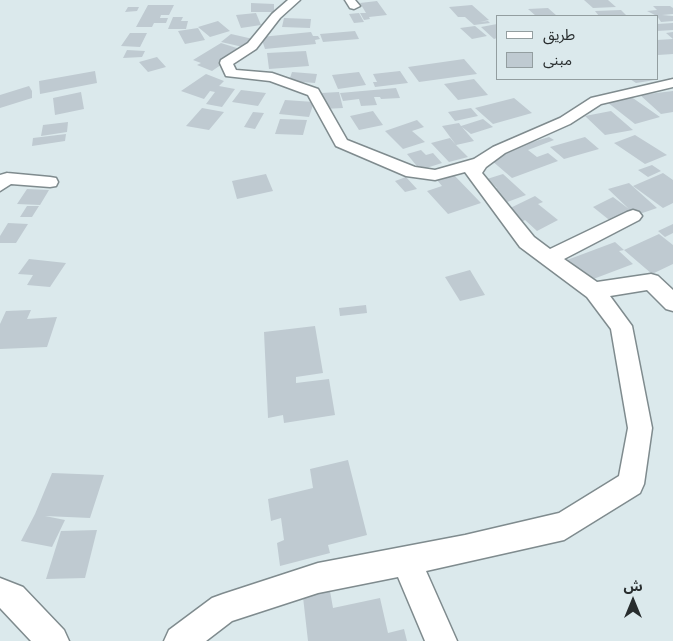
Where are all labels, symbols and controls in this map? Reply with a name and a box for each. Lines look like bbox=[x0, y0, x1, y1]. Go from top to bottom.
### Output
legend bbox=[496, 15, 658, 80]
text: طريق bbox=[543, 25, 575, 44]
text: مبنى bbox=[543, 50, 572, 69]
north arrow bbox=[608, 576, 658, 626]
text: ش bbox=[623, 577, 643, 595]

